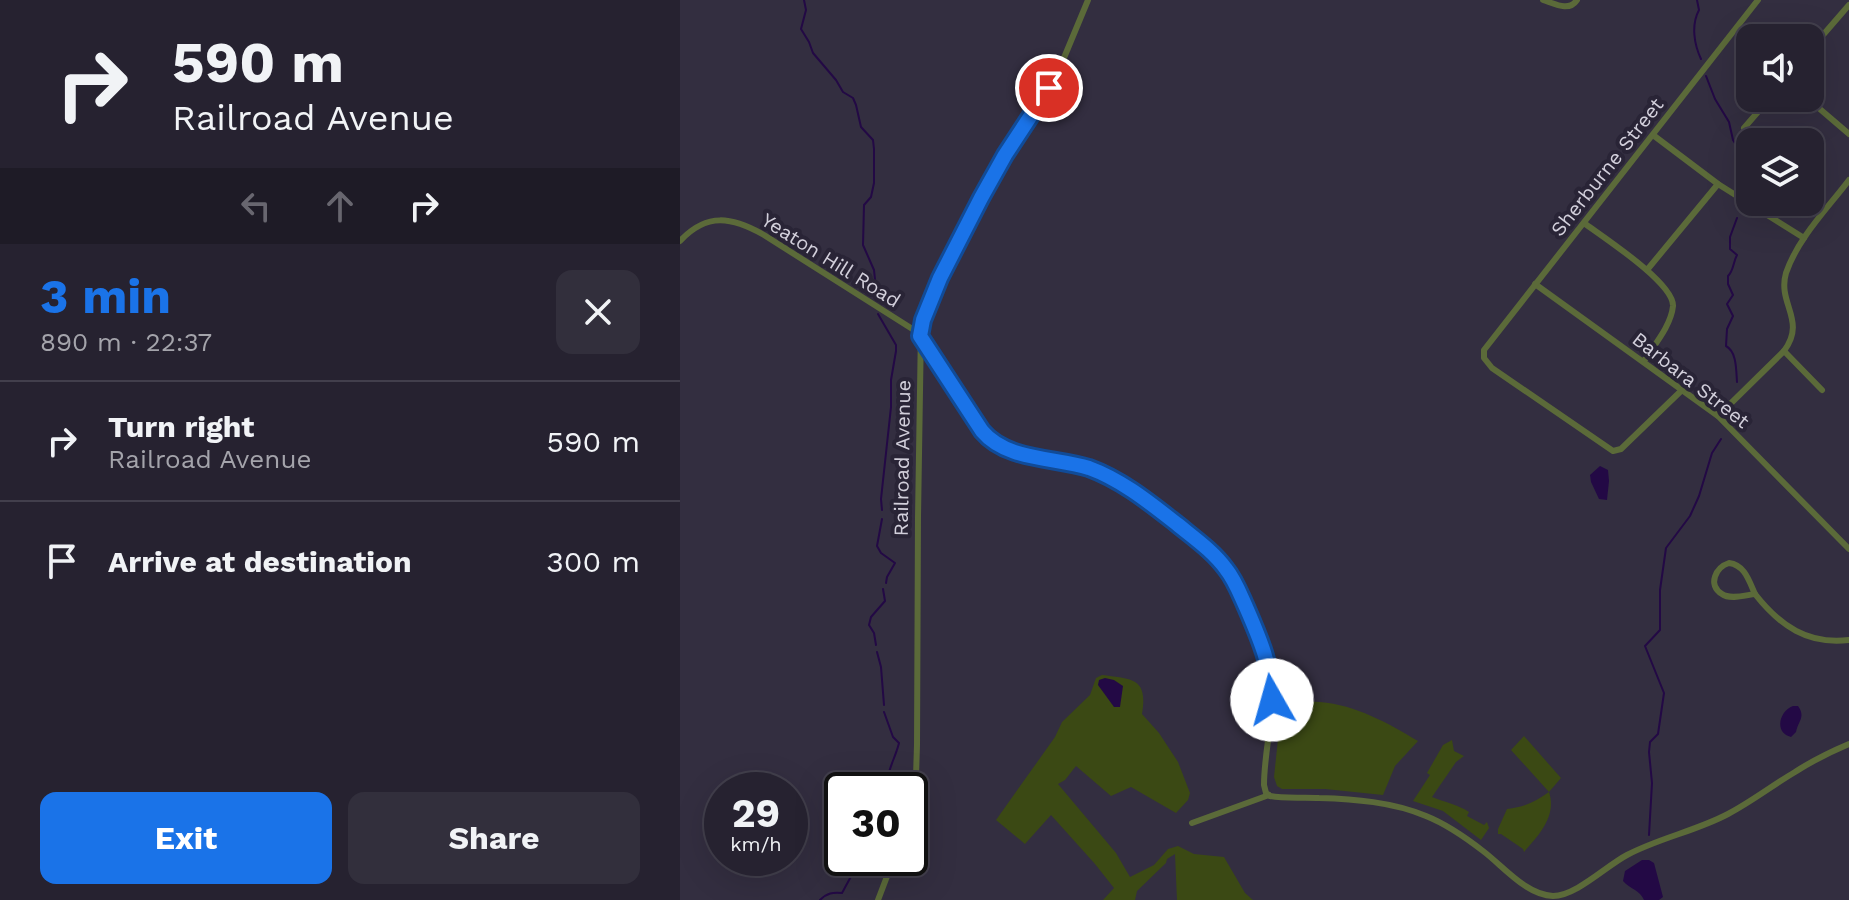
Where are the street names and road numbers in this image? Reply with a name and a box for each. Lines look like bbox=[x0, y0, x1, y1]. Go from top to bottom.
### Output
street label: Sherburne Street bbox=[1546, 93, 1669, 241]
street label: Yeaton Hill Road bbox=[757, 208, 905, 312]
street label: Barbara Street bbox=[1628, 327, 1755, 434]
street label: Railroad Avenue bbox=[889, 380, 915, 536]

